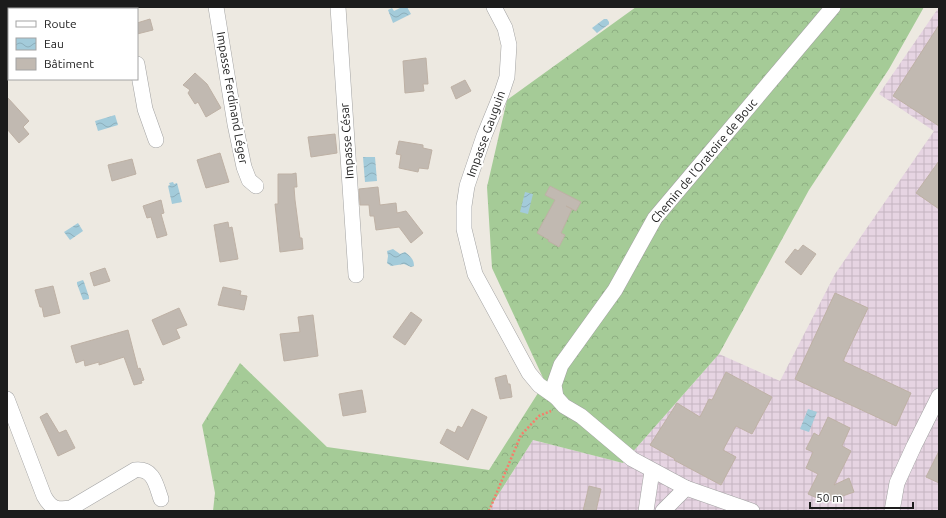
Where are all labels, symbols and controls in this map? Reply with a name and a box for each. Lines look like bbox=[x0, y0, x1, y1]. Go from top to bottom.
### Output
legend bbox=[8, 8, 138, 80]
text: Route bbox=[44, 17, 77, 30]
street label: Impasse Ferdinand Léger bbox=[214, 31, 251, 166]
text: Eau bbox=[44, 37, 64, 50]
text: Bâtiment bbox=[44, 57, 94, 70]
street label: Impasse Gauguin bbox=[464, 89, 507, 179]
street label: Chemin de l'Oratoire de Bouc bbox=[648, 96, 760, 225]
street label: Impasse César bbox=[337, 102, 356, 180]
scale bar bbox=[810, 484, 913, 510]
text: 50 m bbox=[816, 491, 843, 504]

